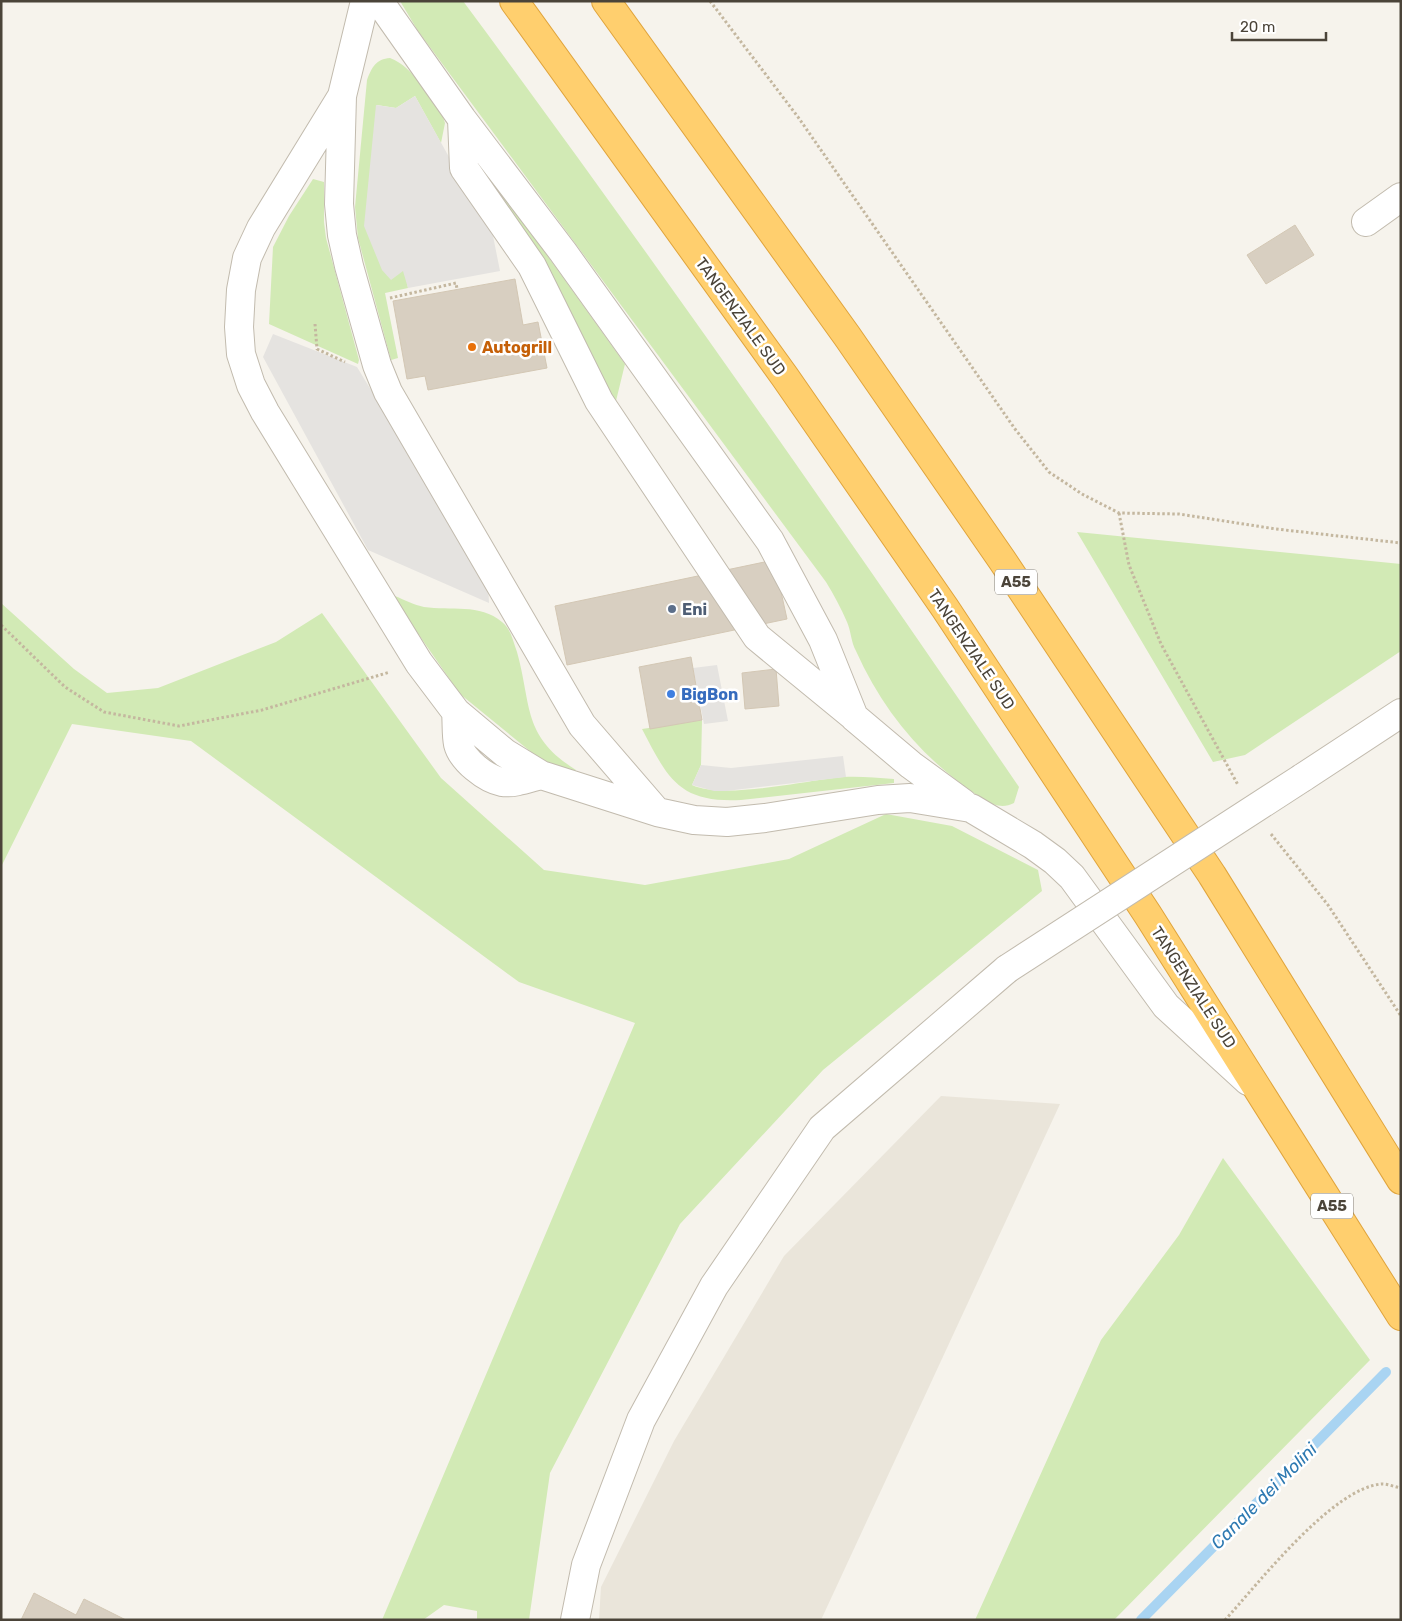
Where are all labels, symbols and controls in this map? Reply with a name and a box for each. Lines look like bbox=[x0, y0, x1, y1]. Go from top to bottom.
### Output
scale bar bbox=[1232, 10, 1326, 42]
text: 20 m bbox=[1240, 18, 1275, 36]
street label: TANGENZIALE SUD bbox=[691, 254, 790, 379]
place label: Autogrill bbox=[482, 338, 552, 357]
marker: Autogrill bbox=[466, 341, 478, 353]
road number: A55 bbox=[995, 570, 1037, 594]
street label: TANGENZIALE SUD bbox=[924, 585, 1019, 713]
place label: Eni bbox=[682, 600, 707, 619]
marker: Eni bbox=[666, 603, 678, 615]
place label: BigBon bbox=[681, 685, 738, 704]
marker: BigBon bbox=[665, 688, 677, 700]
street label: TANGENZIALE SUD bbox=[1147, 923, 1240, 1052]
road number: A55 bbox=[1311, 1194, 1353, 1218]
water label: Canale dei Molini bbox=[1206, 1438, 1322, 1554]

